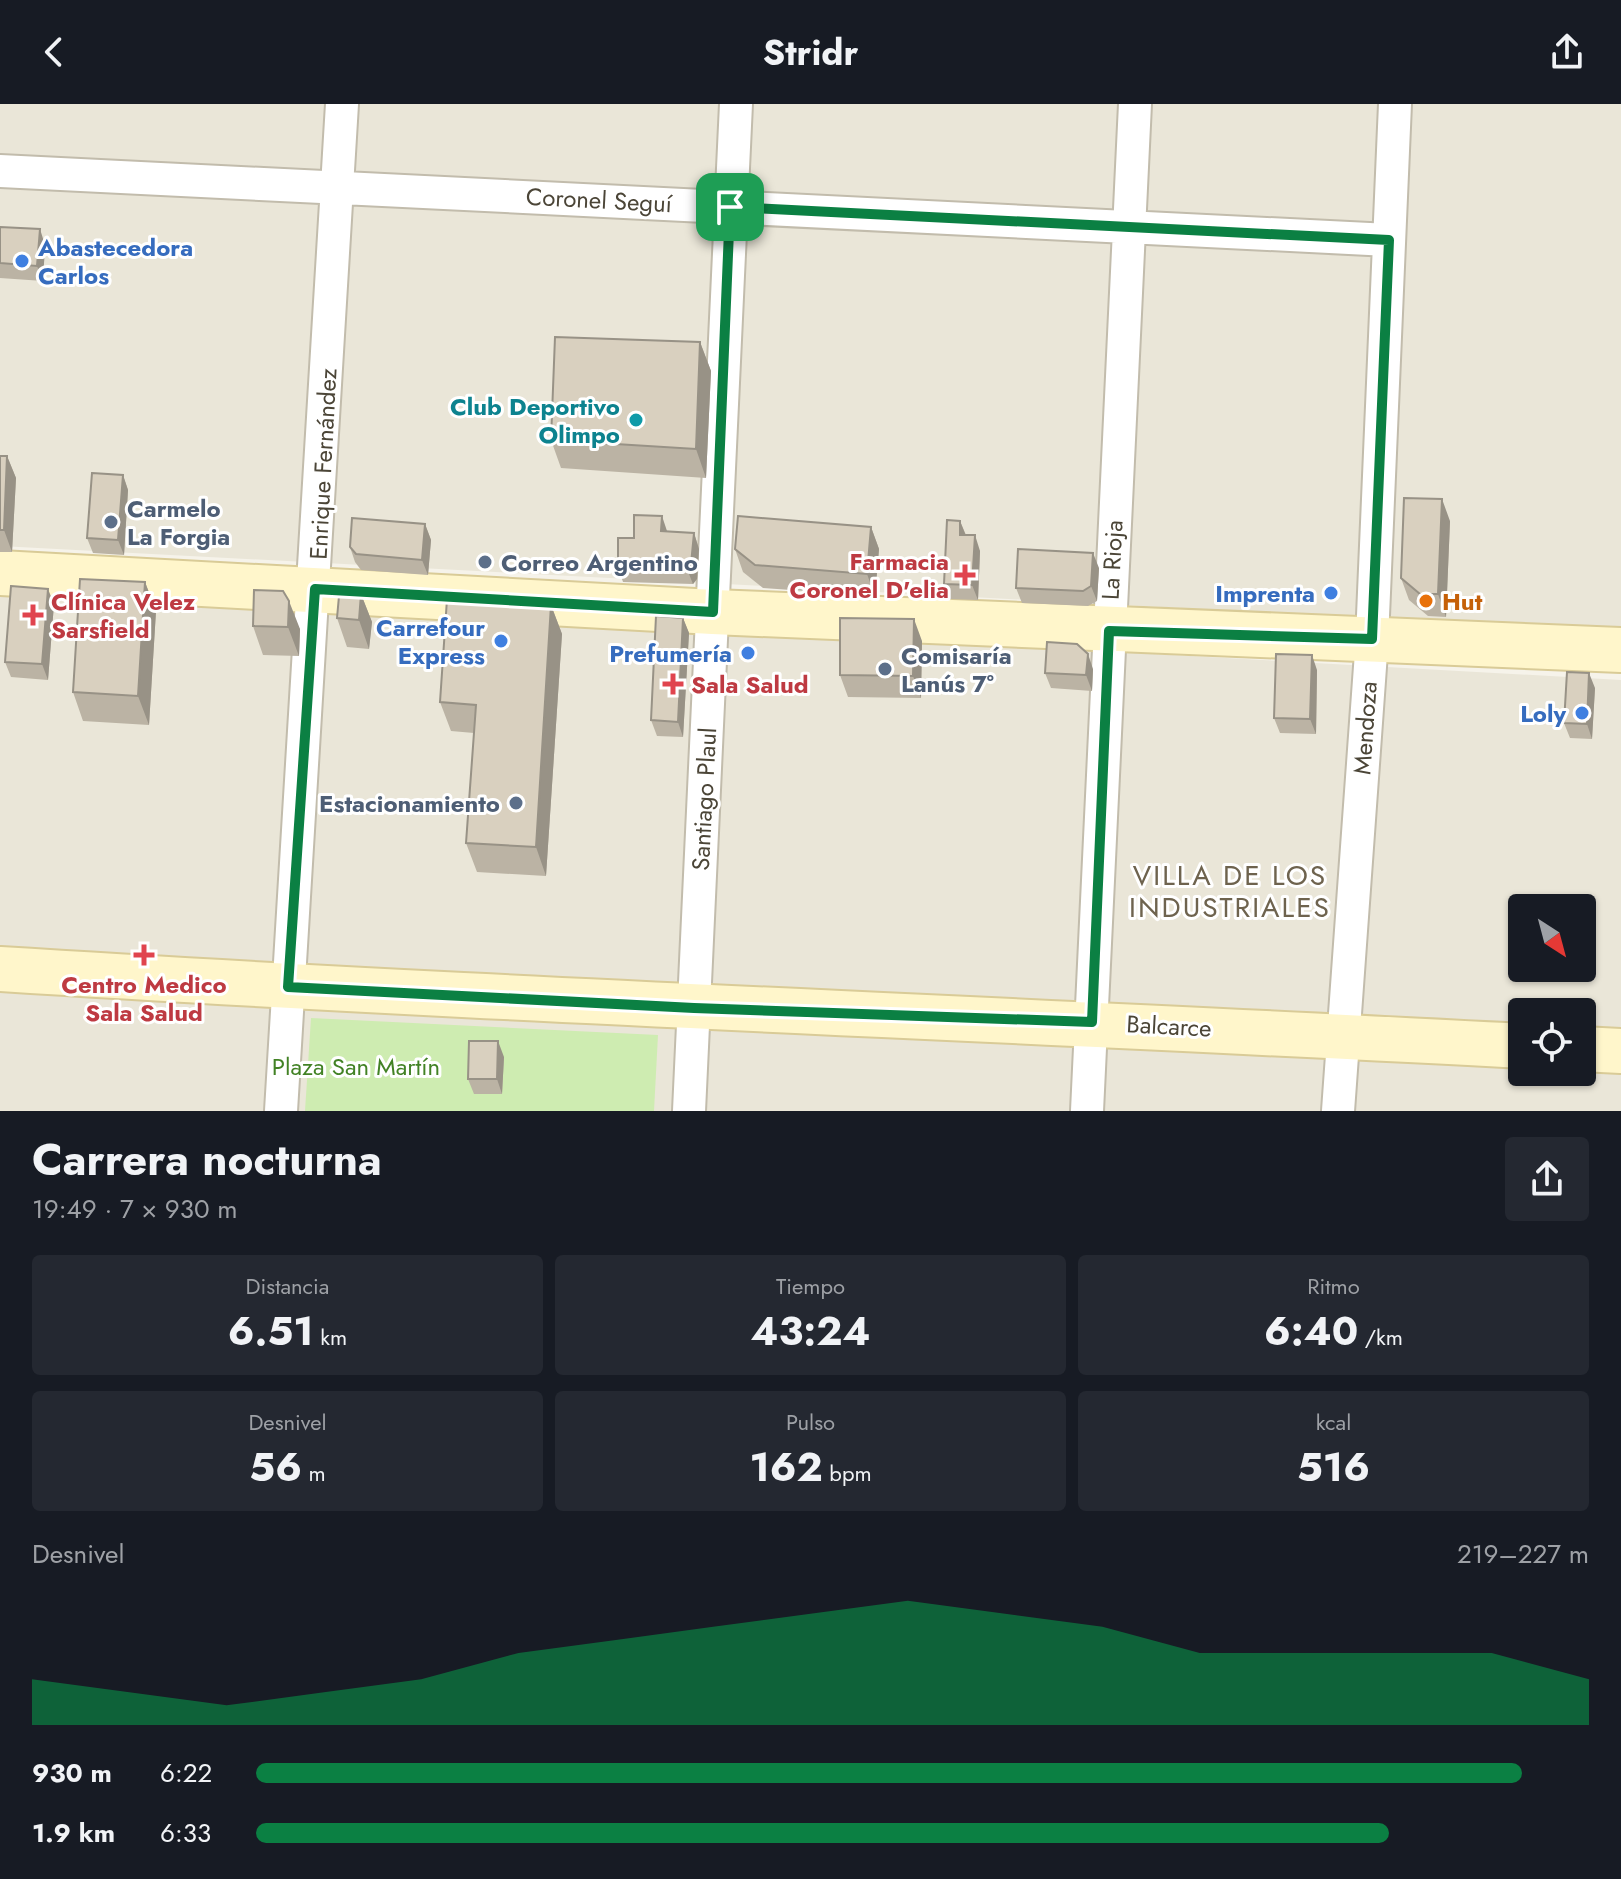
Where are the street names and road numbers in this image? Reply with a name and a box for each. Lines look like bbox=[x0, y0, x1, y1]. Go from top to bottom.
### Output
street label: Coronel Seguí bbox=[525, 179, 674, 221]
street label: Enrique Fernández bbox=[301, 367, 345, 561]
street label: La Rioja bbox=[1092, 519, 1132, 601]
street label: Mendoza bbox=[1344, 680, 1386, 776]
street label: Santiago Plaul bbox=[683, 727, 725, 871]
street label: Balcarce bbox=[1126, 1006, 1212, 1046]

